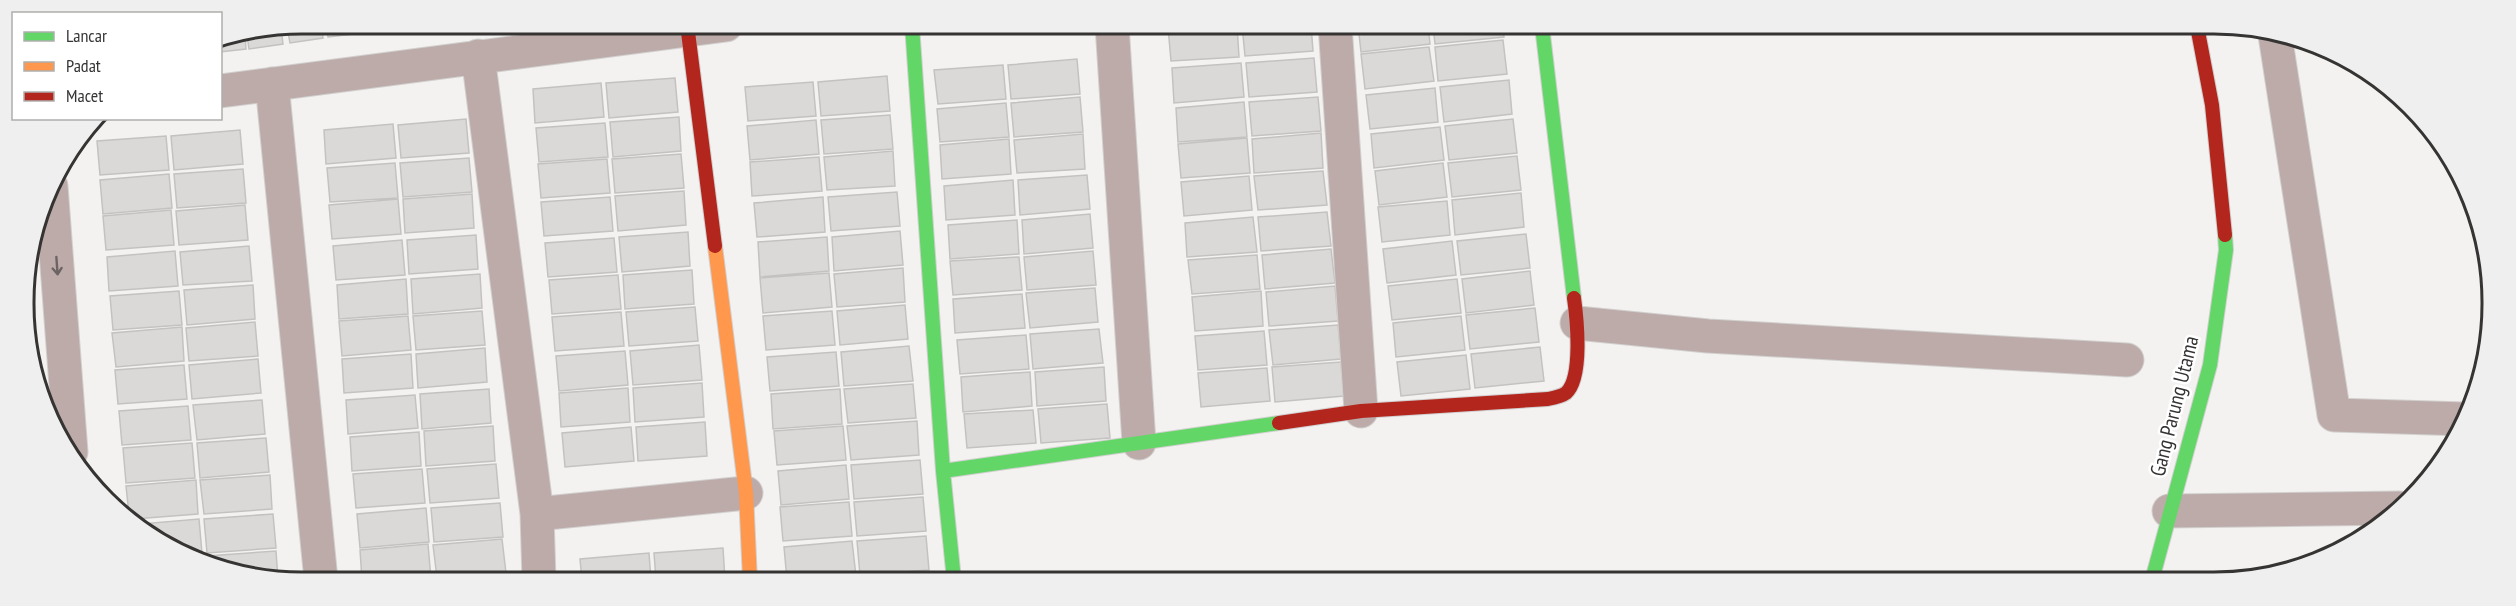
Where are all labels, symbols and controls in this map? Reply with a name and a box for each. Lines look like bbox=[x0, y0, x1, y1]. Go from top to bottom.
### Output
legend bbox=[12, 12, 222, 120]
text: Lancar bbox=[66, 24, 107, 47]
text: Padat bbox=[66, 54, 101, 77]
text: Macet bbox=[66, 84, 103, 107]
one-way arrow bbox=[52, 255, 63, 275]
street label: Gang Parung Utama bbox=[2144, 333, 2204, 479]

